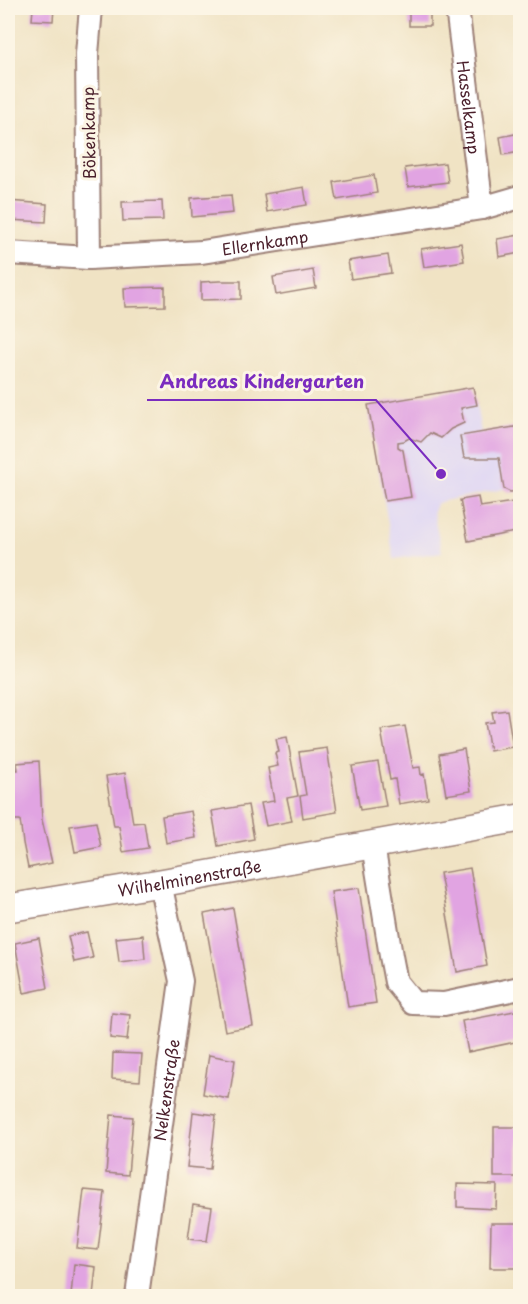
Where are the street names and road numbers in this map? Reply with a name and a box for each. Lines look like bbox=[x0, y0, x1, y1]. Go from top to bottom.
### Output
street label: Hasselkamp bbox=[452, 59, 487, 156]
street label: Bökenkamp bbox=[75, 86, 101, 180]
street label: Ellernkamp bbox=[220, 223, 310, 261]
street label: Wilhelminenstraße bbox=[116, 853, 263, 902]
street label: Nelkenstraße bbox=[147, 1037, 185, 1143]

